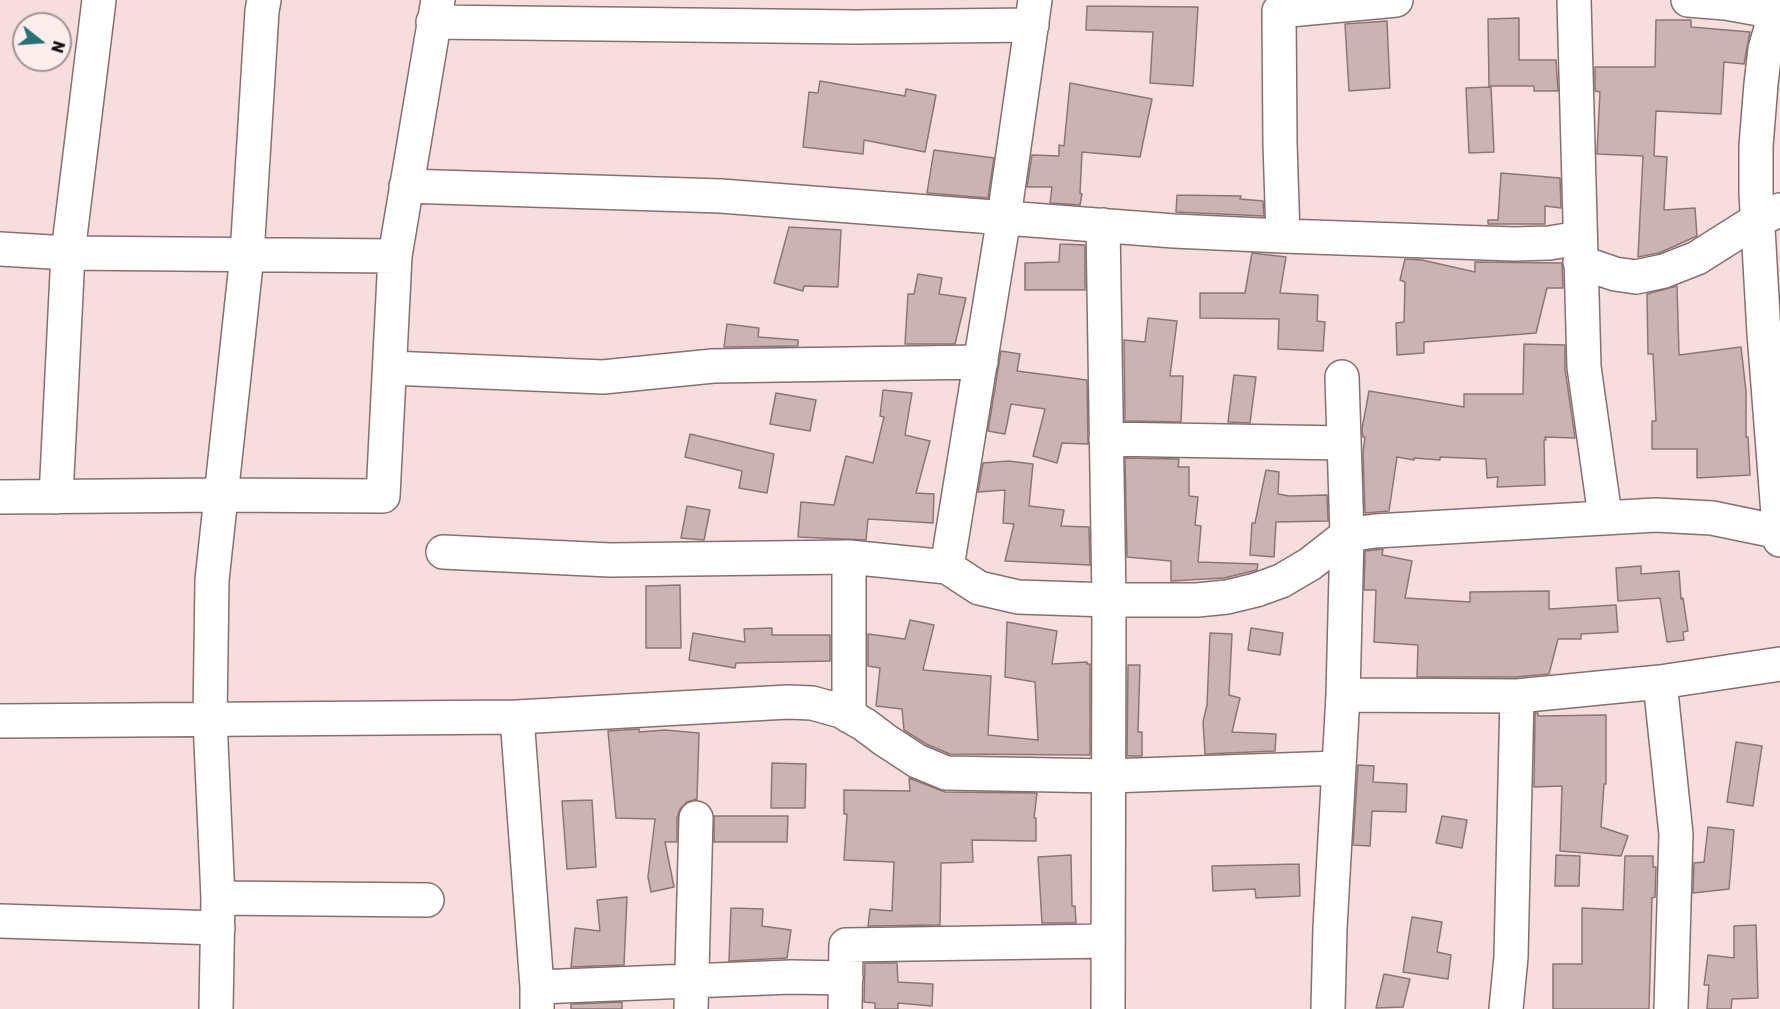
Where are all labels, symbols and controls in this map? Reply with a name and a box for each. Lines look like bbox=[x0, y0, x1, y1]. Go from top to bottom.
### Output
north arrow bbox=[12, 12, 72, 72]
text: N bbox=[47, 39, 69, 55]

